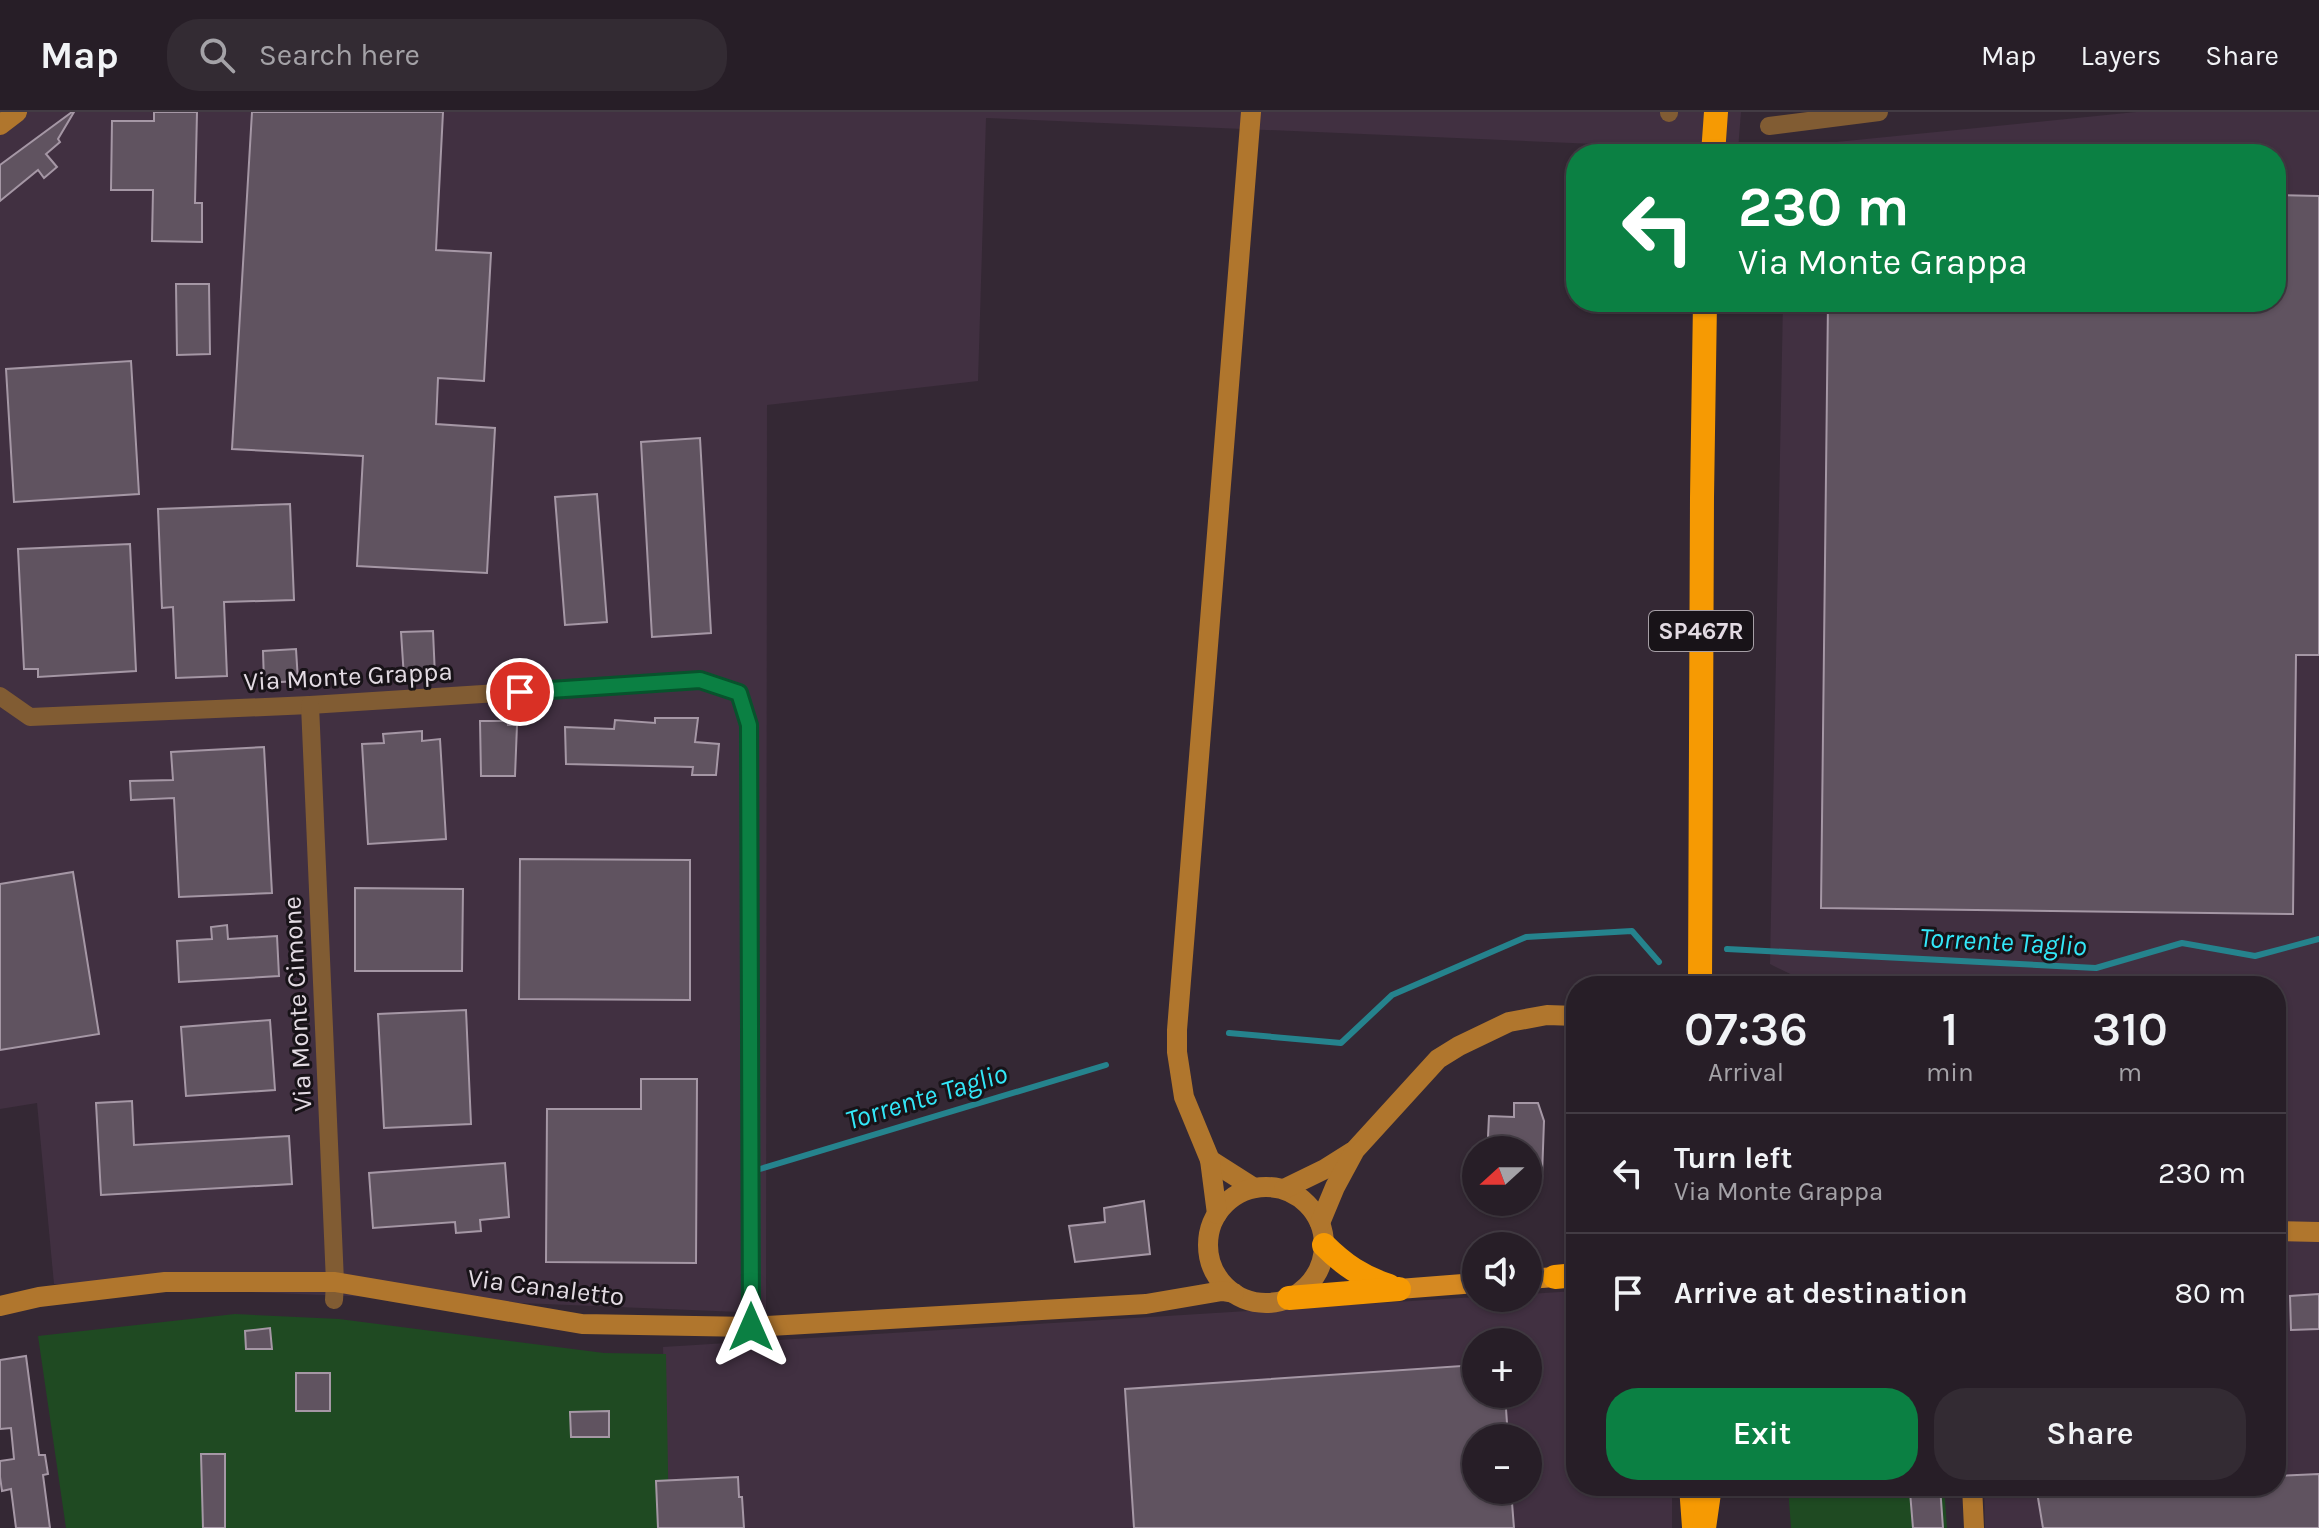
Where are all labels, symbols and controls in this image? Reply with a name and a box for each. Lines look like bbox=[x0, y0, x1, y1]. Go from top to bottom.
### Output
search box bbox=[167, 19, 727, 91]
text: Map bbox=[40, 33, 119, 78]
icon: search bbox=[195, 33, 239, 77]
text: Search here bbox=[259, 37, 420, 73]
text: Map bbox=[1981, 39, 2036, 72]
text: Layers bbox=[2080, 39, 2161, 72]
text: Share bbox=[2205, 39, 2279, 72]
text: 230 m bbox=[1738, 174, 1909, 239]
icon: left bbox=[1606, 176, 1710, 280]
text: Via Monte Grappa bbox=[1738, 241, 2028, 283]
road number: SP467R bbox=[1649, 611, 1753, 651]
street label: Via Monte Grappa bbox=[243, 656, 453, 697]
pin bbox=[486, 658, 554, 726]
icon: arrive bbox=[498, 670, 542, 714]
street label: Via Monte Cimone bbox=[276, 896, 319, 1112]
water label: Torrente Taglio bbox=[1919, 921, 2088, 962]
text: 07:36 bbox=[1684, 1001, 1808, 1057]
text: 1 bbox=[1942, 1001, 1958, 1057]
text: 310 bbox=[2092, 1001, 2168, 1057]
water label: Torrente Taglio bbox=[841, 1056, 1011, 1137]
text: Arrival bbox=[1708, 1057, 1784, 1088]
text: min bbox=[1926, 1057, 1974, 1088]
text: m bbox=[2118, 1057, 2142, 1088]
north arrow bbox=[1462, 1136, 1542, 1216]
map controls bbox=[1462, 1136, 1542, 1504]
text: Turn left bbox=[1674, 1140, 1792, 1176]
icon: left bbox=[1606, 1151, 1650, 1195]
text: 230 m bbox=[2158, 1155, 2246, 1191]
text: Via Monte Grappa bbox=[1674, 1176, 1883, 1207]
button: sound bbox=[1462, 1232, 1542, 1312]
street label: Via Canaletto bbox=[466, 1263, 626, 1312]
icon: arrive bbox=[1606, 1271, 1650, 1315]
text: Arrive at destination bbox=[1674, 1275, 1968, 1311]
text: 80 m bbox=[2175, 1275, 2246, 1311]
position arrow bbox=[709, 1285, 793, 1369]
button: + bbox=[1462, 1328, 1542, 1408]
button: Exit bbox=[1606, 1388, 1918, 1480]
button: Share bbox=[1934, 1388, 2246, 1480]
button: − bbox=[1462, 1424, 1542, 1504]

